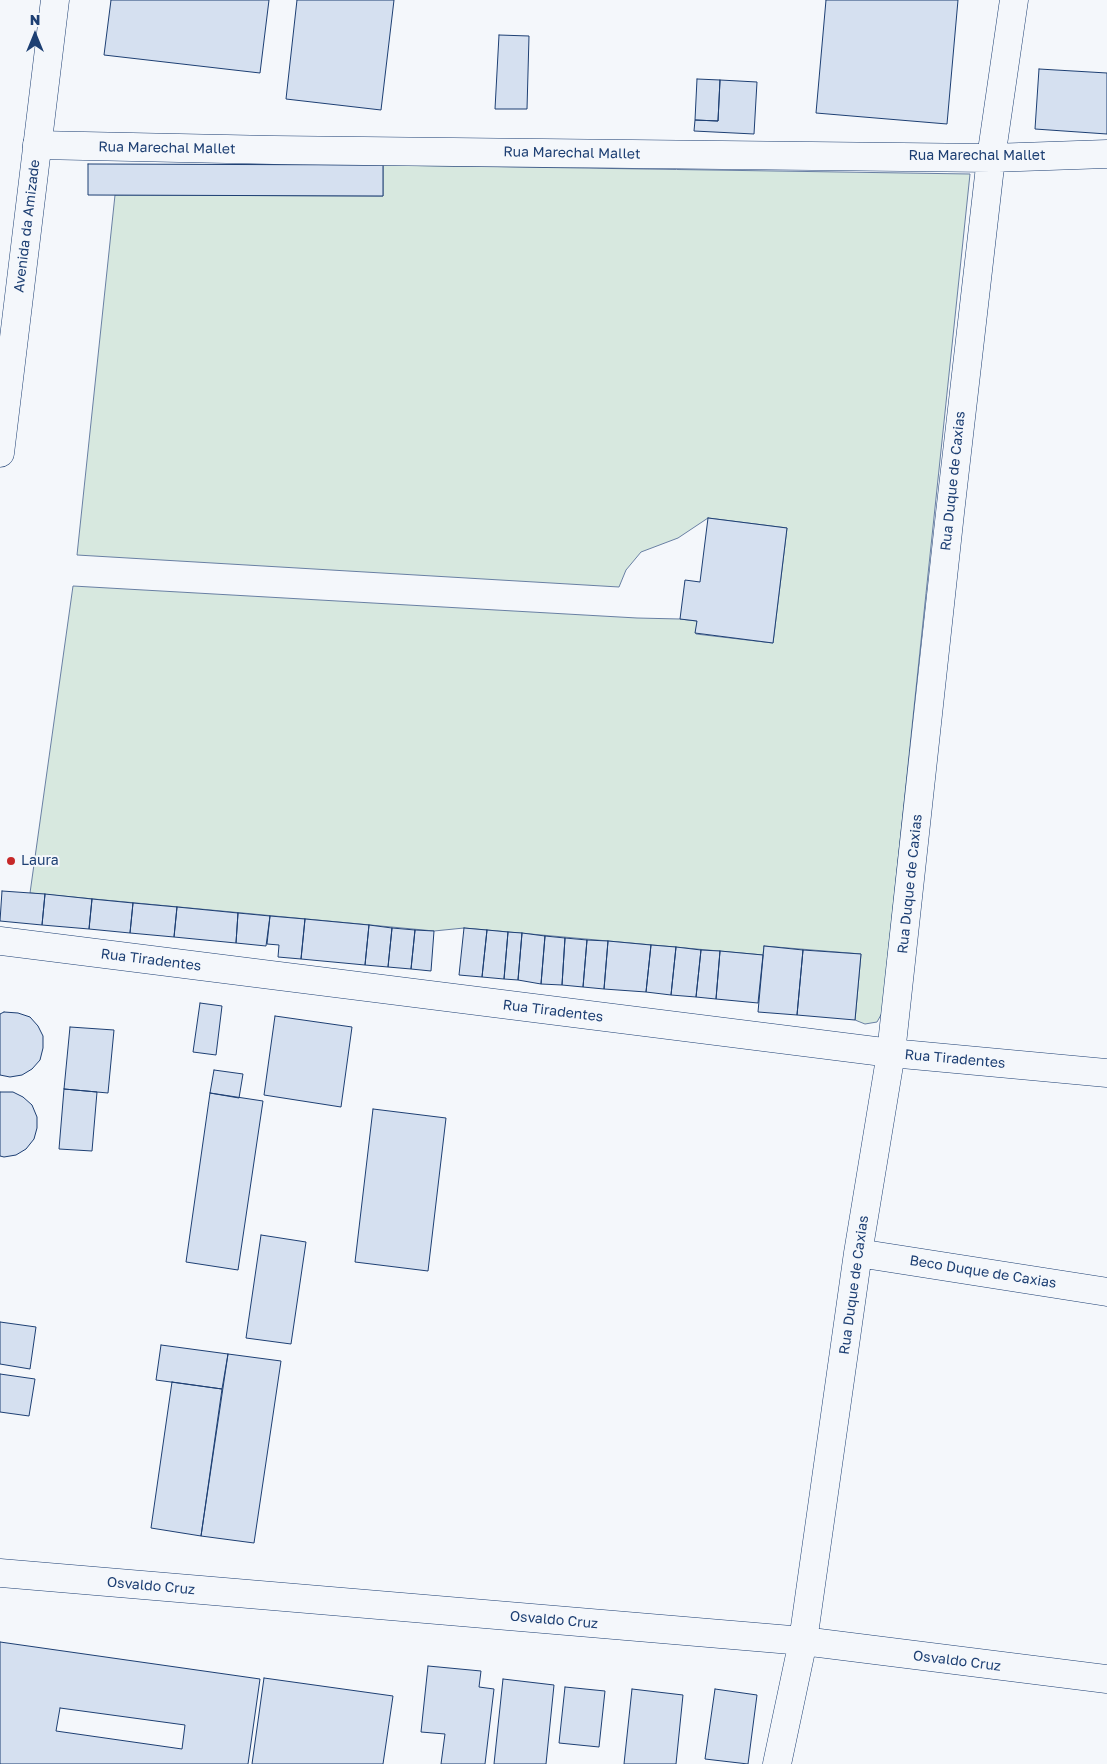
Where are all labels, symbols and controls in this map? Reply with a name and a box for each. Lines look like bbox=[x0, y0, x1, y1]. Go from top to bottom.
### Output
north arrow bbox=[10, 10, 60, 60]
text: N bbox=[30, 11, 40, 28]
street label: Rua Marechal Mallet bbox=[98, 138, 236, 158]
street label: Rua Marechal Mallet bbox=[503, 143, 641, 163]
street label: Rua Marechal Mallet bbox=[908, 148, 1046, 164]
street label: Avenida da Amizade bbox=[11, 159, 43, 293]
street label: Rua Duque de Caxias bbox=[937, 410, 969, 552]
street label: Rua Duque de Caxias bbox=[894, 813, 926, 955]
place label: Laura bbox=[21, 853, 59, 869]
marker: Laura bbox=[5, 855, 17, 867]
street label: Rua Tiradentes bbox=[100, 946, 202, 974]
street label: Rua Tiradentes bbox=[502, 997, 604, 1025]
street label: Rua Tiradentes bbox=[904, 1046, 1006, 1072]
street label: Rua Duque de Caxias bbox=[836, 1214, 872, 1356]
street label: Beco Duque de Caxias bbox=[908, 1252, 1058, 1292]
street label: Osvaldo Cruz bbox=[106, 1574, 196, 1598]
street label: Osvaldo Cruz bbox=[509, 1608, 599, 1632]
street label: Osvaldo Cruz bbox=[912, 1647, 1002, 1675]

